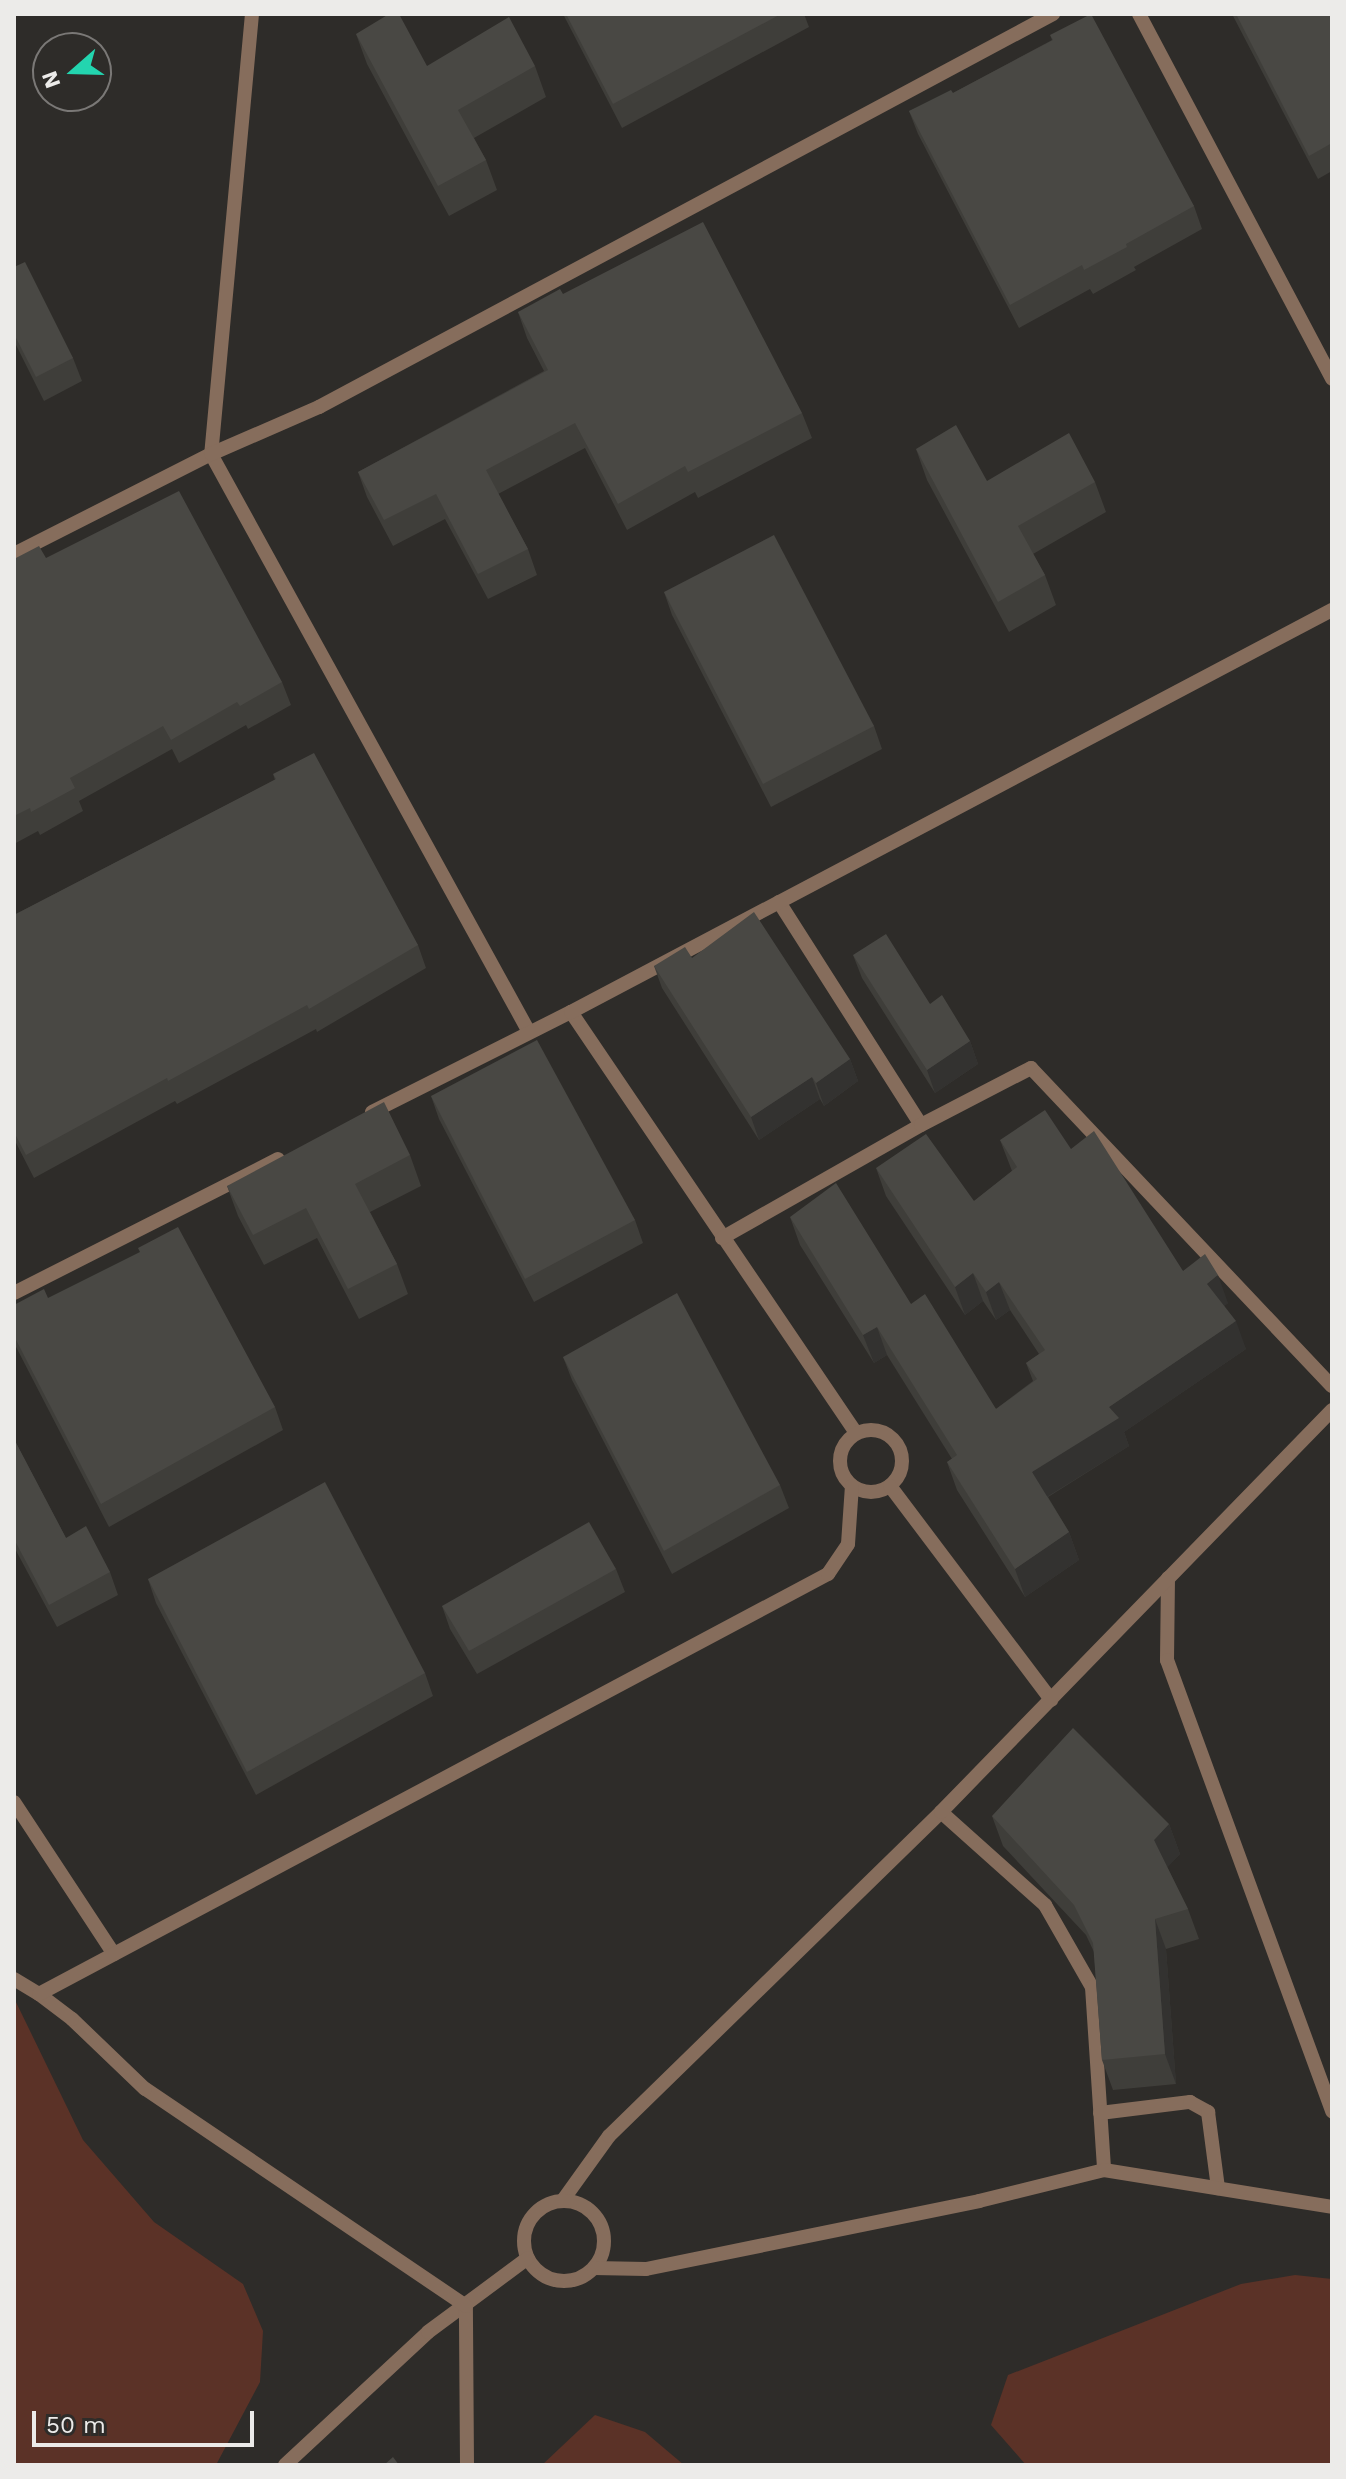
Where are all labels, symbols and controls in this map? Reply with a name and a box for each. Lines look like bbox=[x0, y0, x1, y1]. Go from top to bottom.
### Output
north arrow bbox=[32, 32, 112, 112]
text: N bbox=[36, 68, 65, 92]
scale bar bbox=[36, 2395, 258, 2445]
text: 50 m bbox=[46, 2411, 106, 2439]

